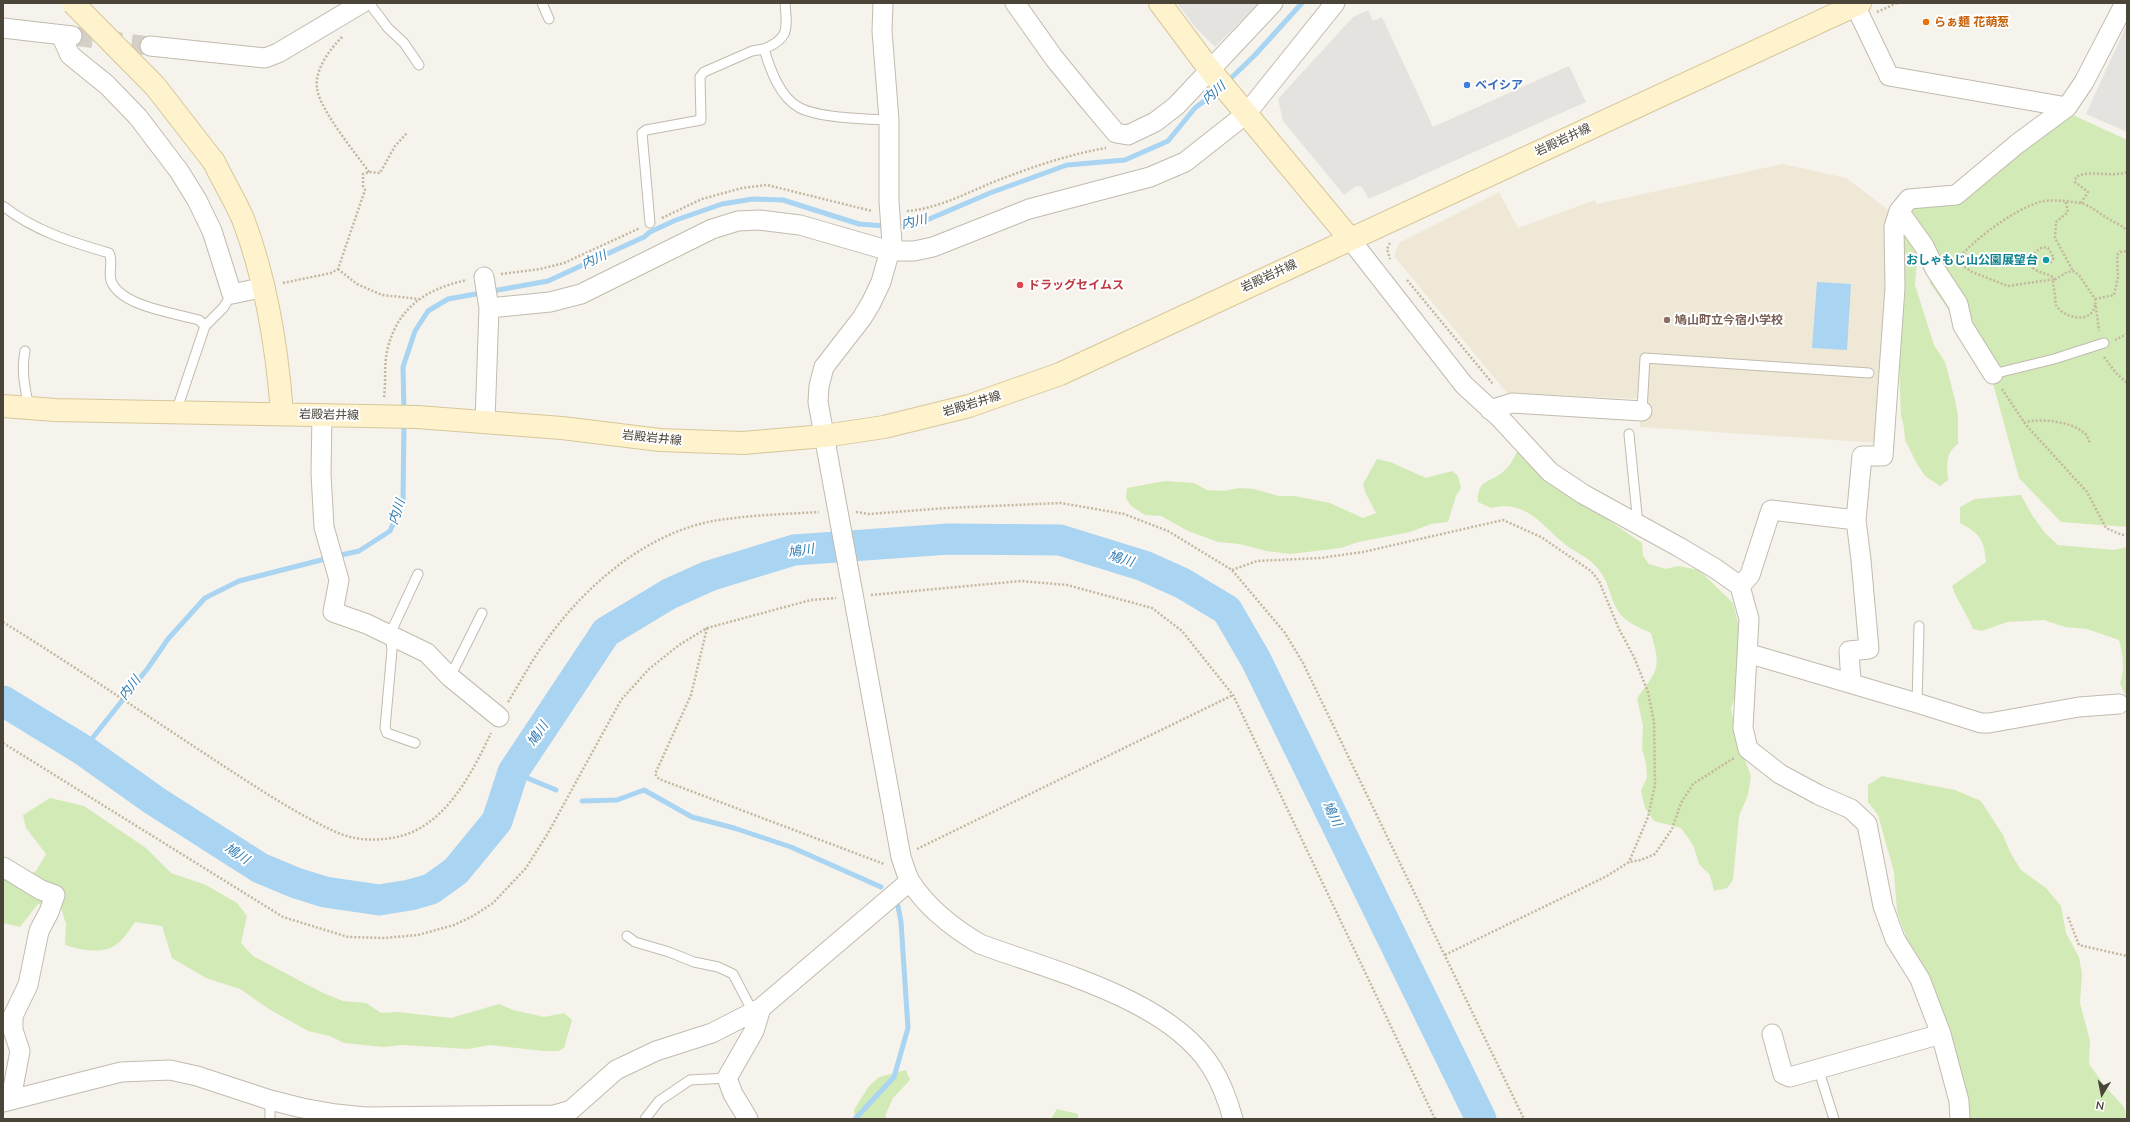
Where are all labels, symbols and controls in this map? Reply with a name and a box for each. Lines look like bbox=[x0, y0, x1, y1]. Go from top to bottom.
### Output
place label: らぁ麺 花萌葱 bbox=[1934, 15, 2009, 29]
marker: らぁ麺 花萌葱 bbox=[1921, 17, 1931, 27]
place label: ベイシア bbox=[1475, 78, 1523, 92]
water label: 内川 bbox=[1199, 79, 1229, 107]
marker: ベイシア bbox=[1462, 80, 1472, 90]
street label: 岩殿岩井線 bbox=[1533, 121, 1593, 159]
water label: 内川 bbox=[900, 211, 928, 233]
water label: 内川 bbox=[579, 248, 609, 272]
place label: おしゃもじ山公園展望台 bbox=[1906, 253, 2038, 267]
marker: おしゃもじ山公園展望台 bbox=[2041, 255, 2051, 265]
street label: 岩殿岩井線 bbox=[1239, 257, 1299, 295]
place label: ドラッグセイムス bbox=[1028, 278, 1124, 292]
marker: ドラッグセイムス bbox=[1015, 280, 1025, 290]
place label: 鳩山町立今宿小学校 bbox=[1675, 313, 1783, 327]
marker: 鳩山町立今宿小学校 bbox=[1662, 315, 1672, 325]
street label: 岩殿岩井線 bbox=[941, 388, 1003, 420]
street label: 岩殿岩井線 bbox=[299, 407, 359, 423]
street label: 岩殿岩井線 bbox=[621, 428, 683, 448]
water label: 内川 bbox=[386, 497, 408, 527]
water label: 鳩川 bbox=[787, 541, 815, 561]
water label: 鳩川 bbox=[1106, 548, 1136, 570]
water label: 内川 bbox=[116, 673, 144, 703]
water label: 鳩川 bbox=[524, 719, 552, 749]
water label: 鳩川 bbox=[1319, 799, 1345, 829]
water label: 鳩川 bbox=[222, 840, 252, 868]
north arrow bbox=[2082, 1074, 2122, 1114]
text: N bbox=[2095, 1098, 2105, 1113]

